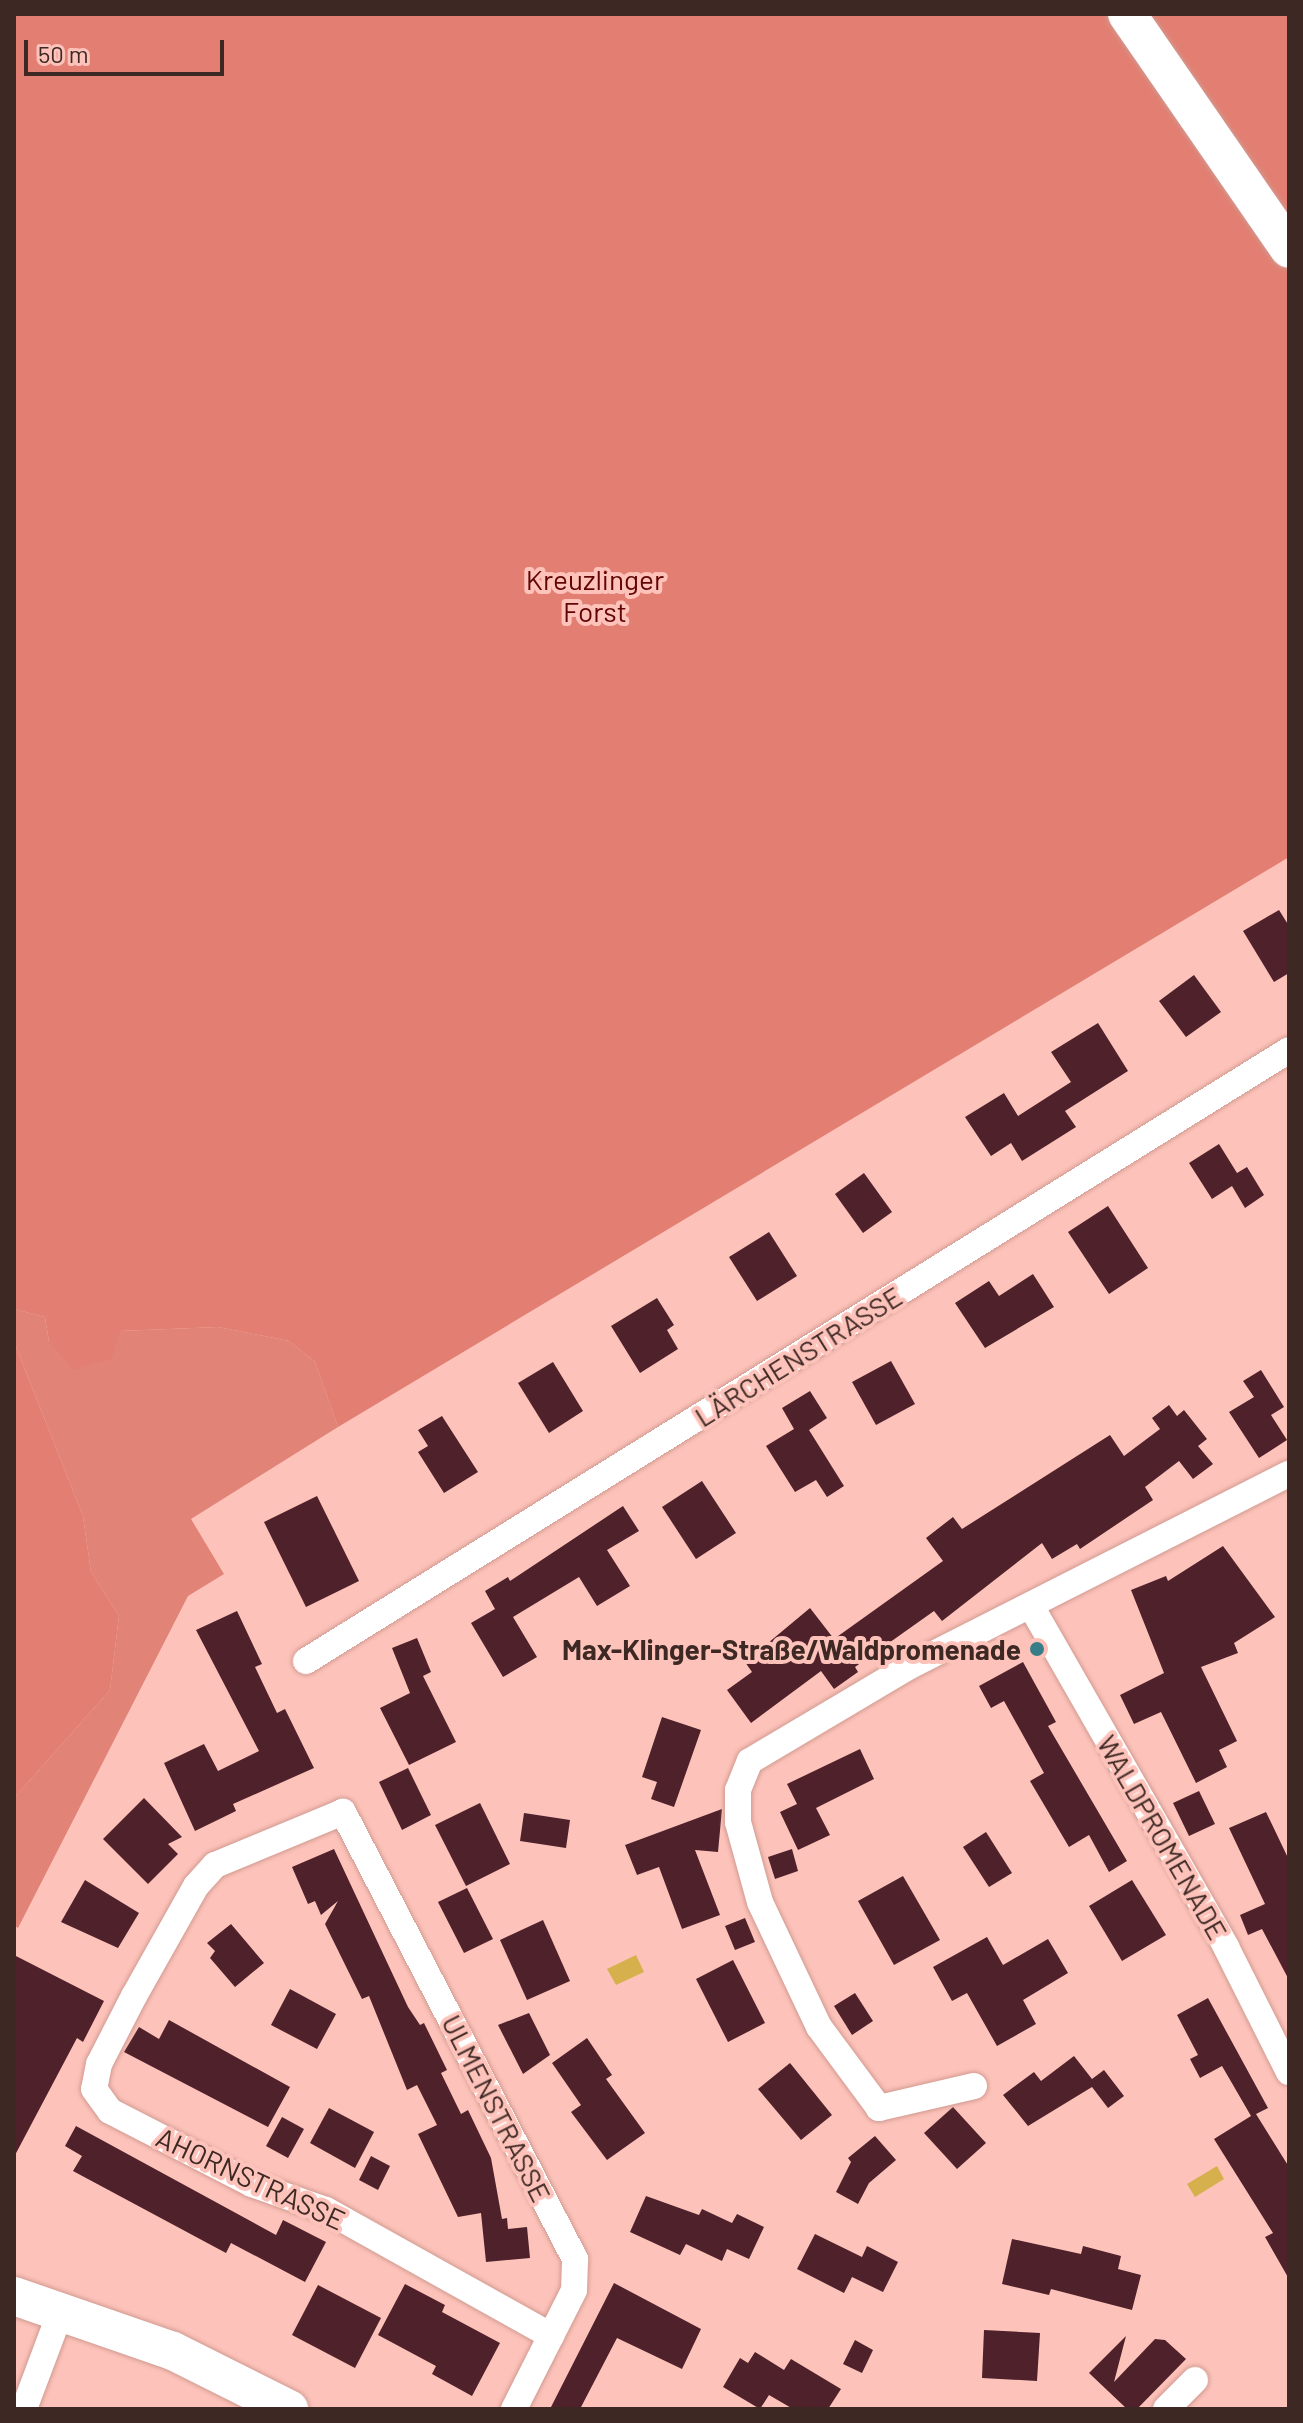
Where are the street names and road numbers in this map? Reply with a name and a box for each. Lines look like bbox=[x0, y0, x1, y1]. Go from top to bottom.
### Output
street label: LÄRCHENSTRASSE bbox=[688, 1279, 908, 1433]
street label: WALDPROMENADE bbox=[1091, 1729, 1235, 1945]
street label: ULMENSTRASSE bbox=[435, 2009, 559, 2207]
street label: AHORNSTRASSE bbox=[151, 2120, 351, 2236]

